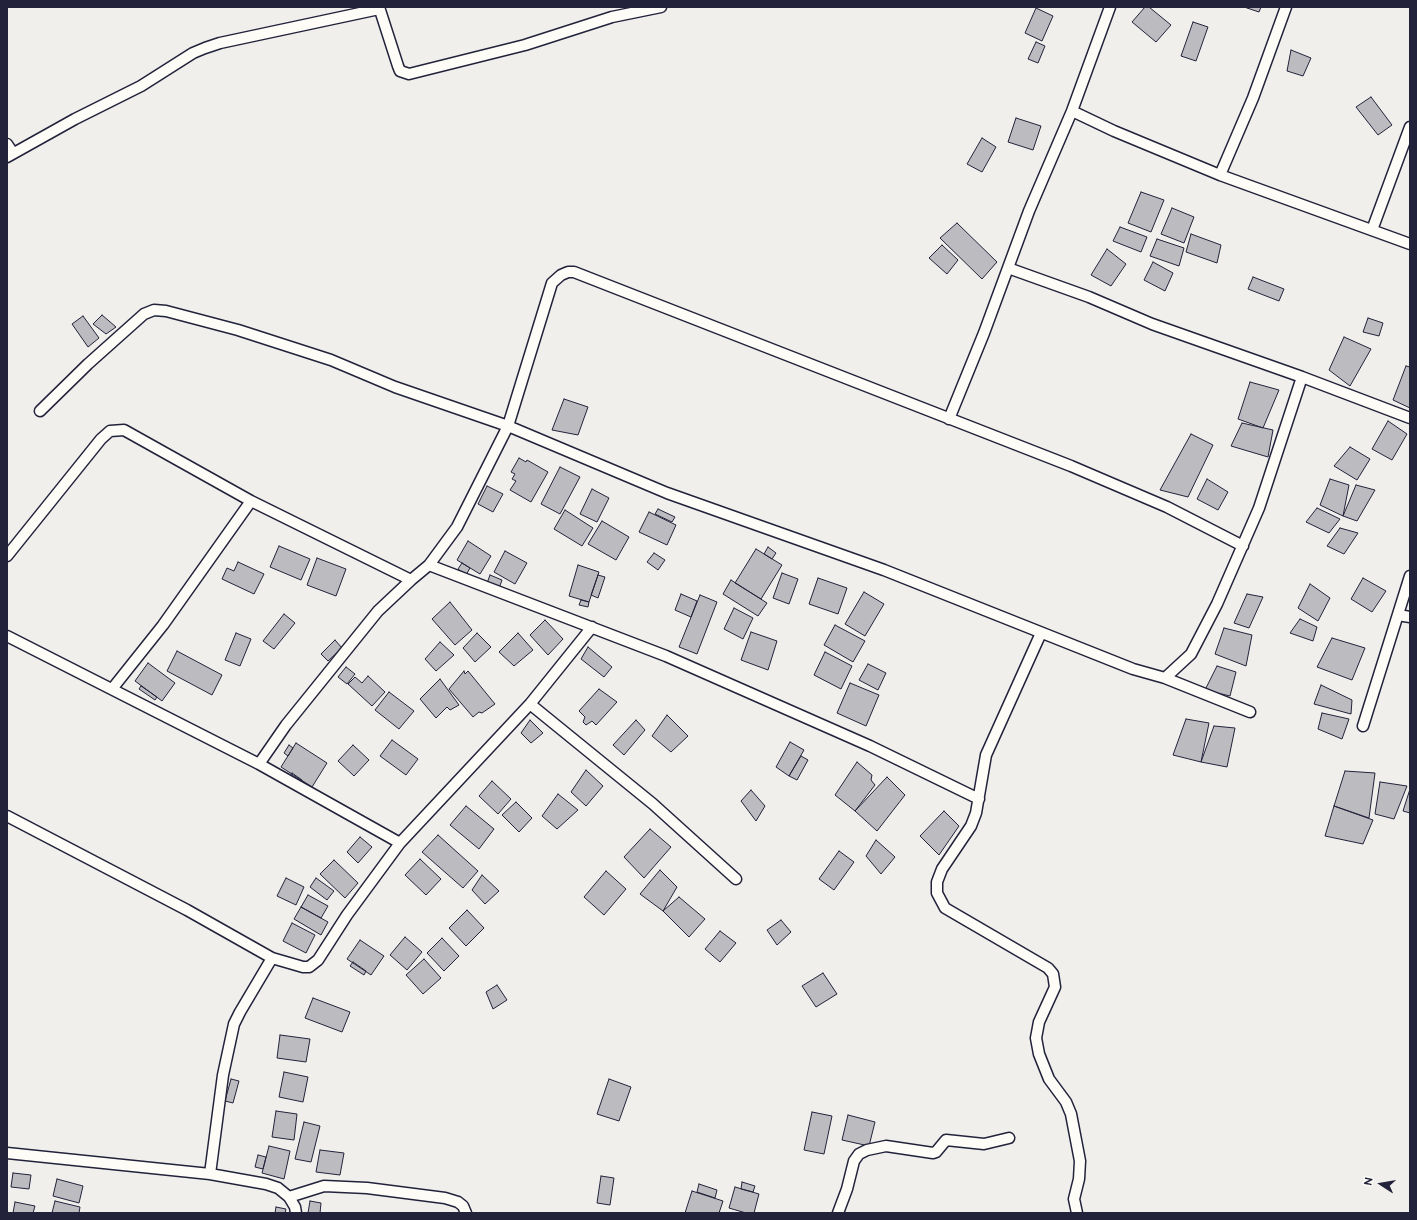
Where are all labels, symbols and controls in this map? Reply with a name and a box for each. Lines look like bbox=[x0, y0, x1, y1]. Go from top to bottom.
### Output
north arrow bbox=[1361, 1164, 1401, 1204]
text: N bbox=[1362, 1176, 1376, 1187]

